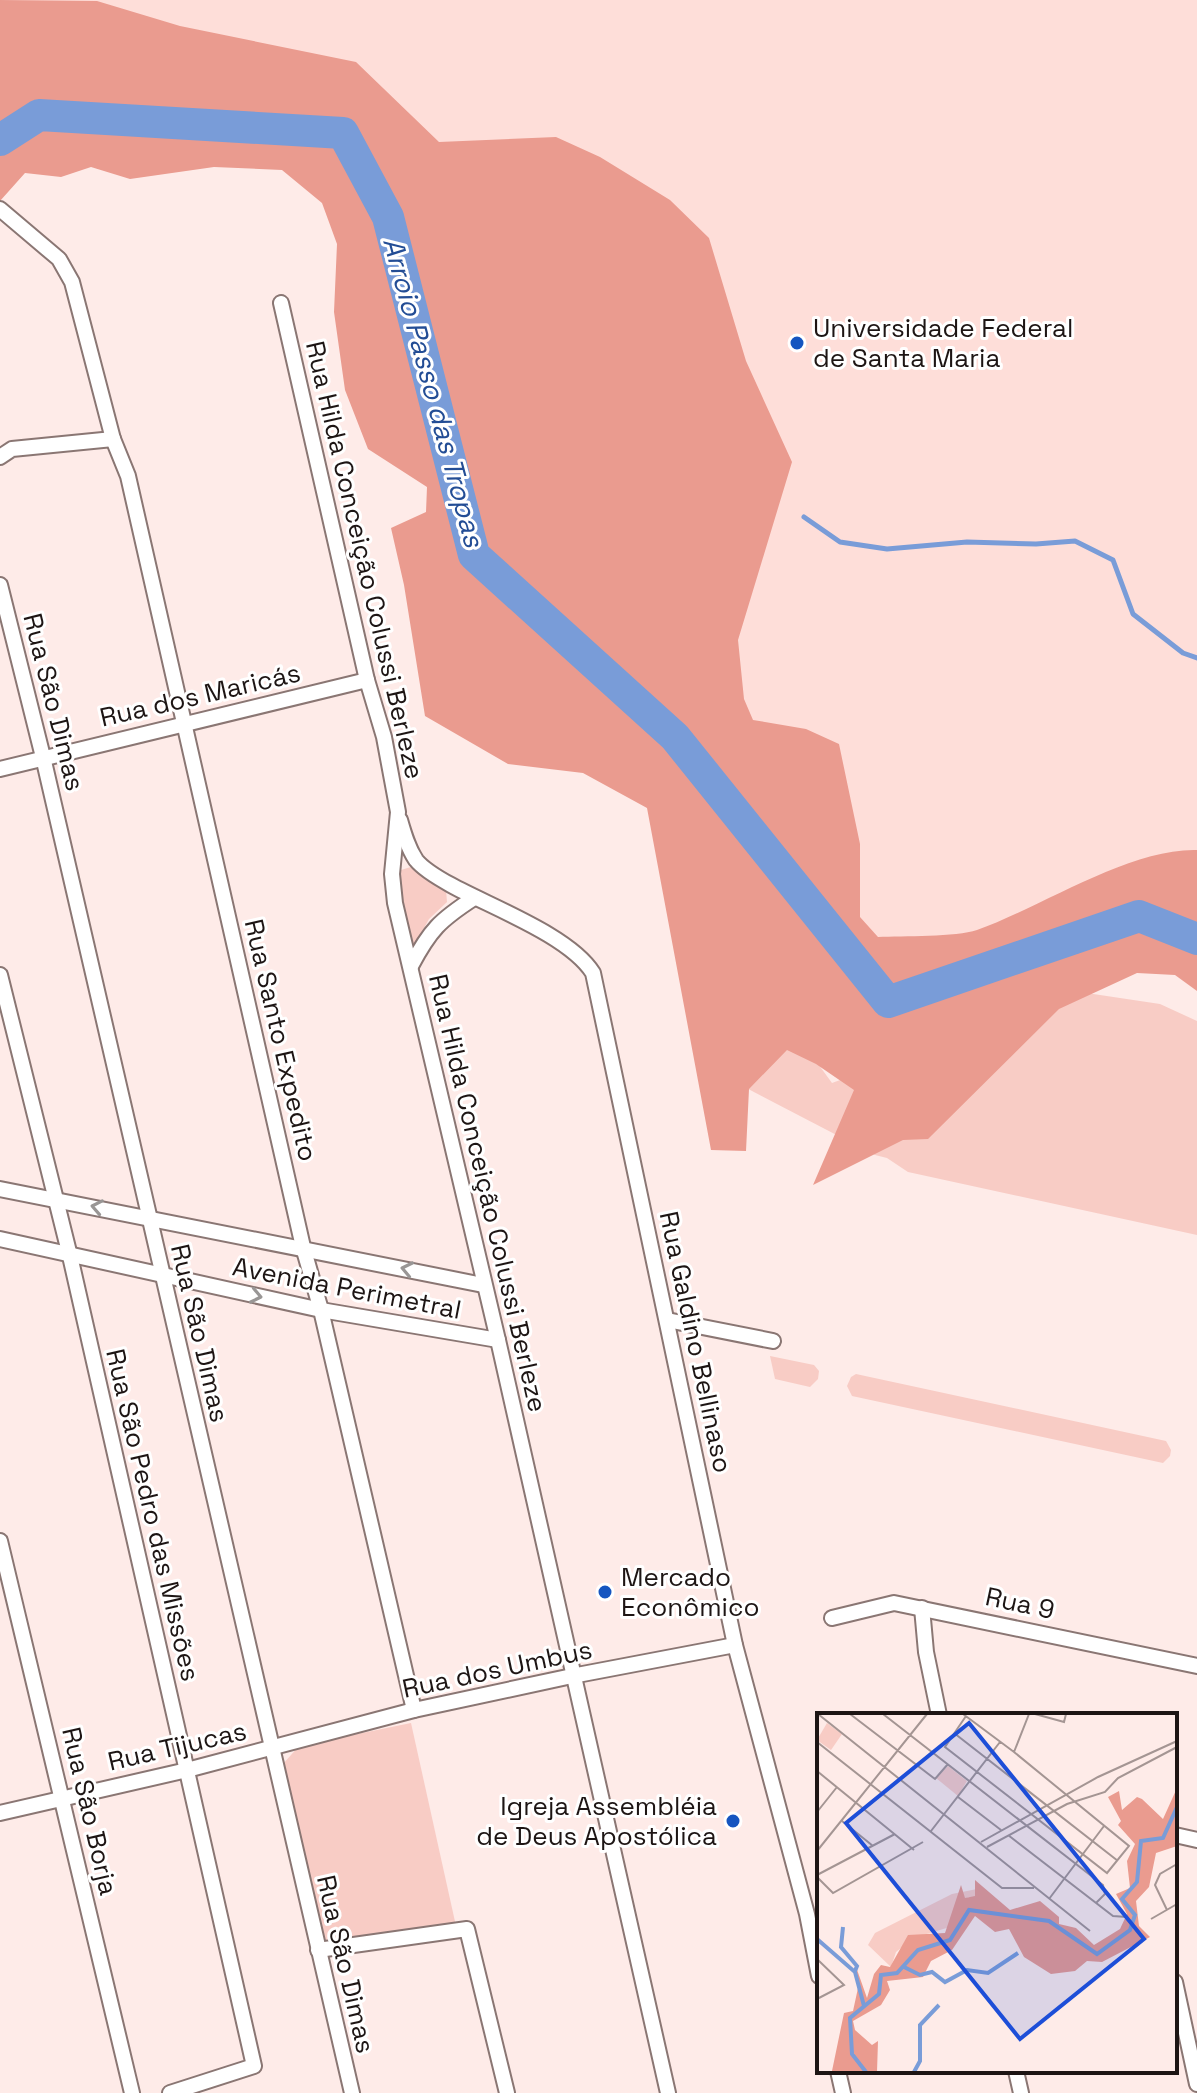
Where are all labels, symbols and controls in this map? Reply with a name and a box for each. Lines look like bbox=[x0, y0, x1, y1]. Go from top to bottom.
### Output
water label: Arroio Passo das Tropas bbox=[375, 233, 493, 552]
place label: Universidade Federal de Santa Maria bbox=[813, 311, 1073, 375]
marker: Universidade Federal de Santa Maria bbox=[788, 334, 806, 352]
street label: Rua Hilda Conceição Colussi Berleze bbox=[298, 338, 432, 782]
street label: Rua São Dimas bbox=[16, 610, 92, 794]
street label: Rua dos Maricás bbox=[96, 655, 304, 735]
street label: Rua Santo Expedito bbox=[237, 916, 325, 1164]
street label: Rua Hilda Conceição Colussi Berleze bbox=[421, 971, 555, 1415]
one-way arrow bbox=[90, 1199, 104, 1216]
street label: Rua Galdino Bellinaso bbox=[652, 1208, 740, 1476]
street label: Rua São Dimas bbox=[163, 1241, 237, 1425]
street label: Avenida Perimetral bbox=[230, 1249, 464, 1327]
one-way arrow bbox=[401, 1261, 414, 1278]
one-way arrow bbox=[248, 1287, 262, 1304]
street label: Rua São Pedro das Missões bbox=[98, 1346, 208, 1684]
place label: Mercado Econômico bbox=[621, 1560, 760, 1624]
street label: Rua 9 bbox=[982, 1579, 1058, 1627]
marker: Mercado Econômico bbox=[596, 1583, 614, 1601]
street label: Rua dos Umbus bbox=[399, 1632, 595, 1706]
inset map bbox=[817, 1713, 1177, 2073]
street label: Rua Tijucas bbox=[104, 1714, 250, 1778]
street label: Rua São Borja bbox=[54, 1724, 126, 1898]
place label: Igreja Assembléia de Deus Apostólica bbox=[476, 1789, 717, 1853]
marker: Igreja Assembléia de Deus Apostólica bbox=[724, 1812, 742, 1830]
street label: Rua São Dimas bbox=[309, 1872, 383, 2056]

